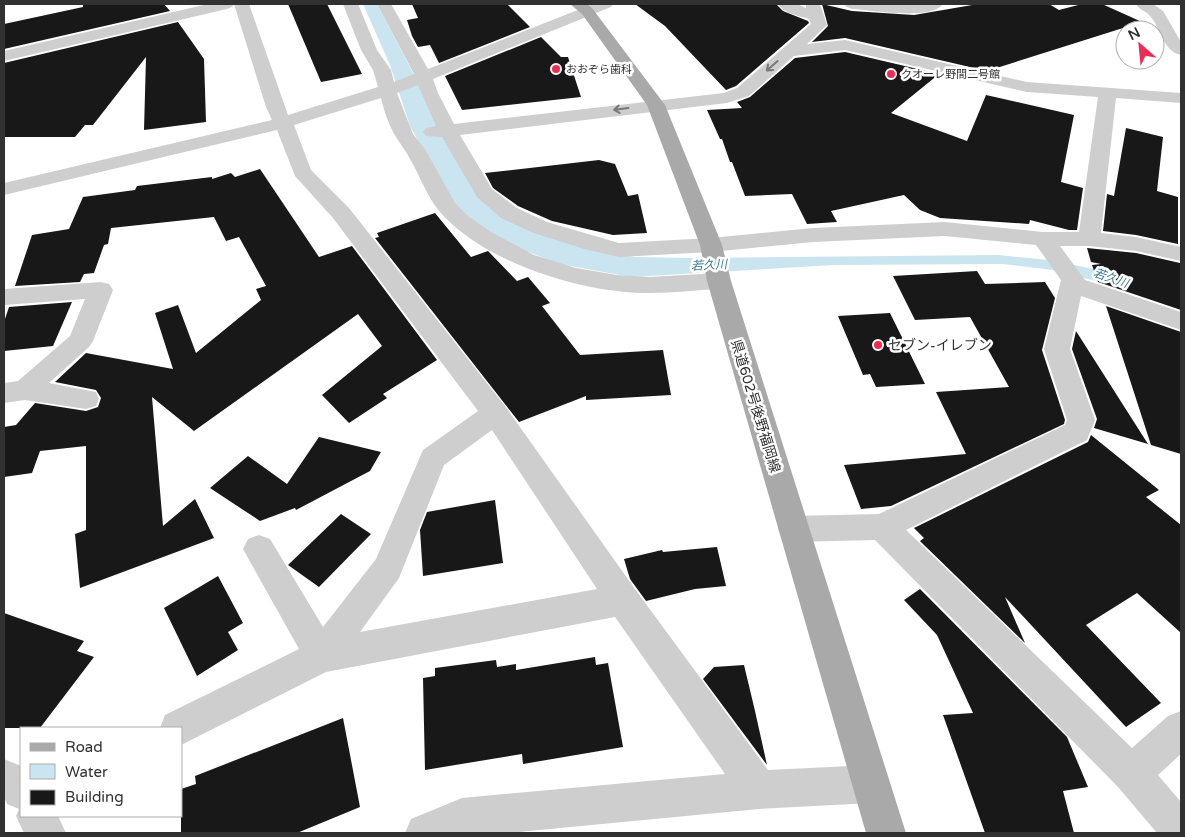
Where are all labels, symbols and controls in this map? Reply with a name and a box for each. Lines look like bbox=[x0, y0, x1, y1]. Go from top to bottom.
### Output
north arrow bbox=[1115, 20, 1165, 70]
text: N bbox=[1125, 24, 1143, 44]
one-way arrow bbox=[766, 61, 779, 72]
marker: おおぞら歯科 bbox=[550, 63, 562, 75]
place label: おおぞら歯科 bbox=[566, 63, 632, 76]
marker: クオーレ野間二号館 bbox=[885, 68, 897, 80]
place label: クオーレ野間二号館 bbox=[901, 68, 1000, 81]
one-way arrow bbox=[614, 105, 630, 115]
water label: 若久川 bbox=[691, 257, 729, 273]
water label: 若久川 bbox=[1092, 266, 1132, 291]
street label: 県道602号後野福岡線 bbox=[727, 337, 784, 475]
place label: セブン-イレブン bbox=[888, 337, 992, 354]
marker: セブン-イレブン bbox=[872, 339, 884, 351]
legend bbox=[20, 727, 182, 817]
text: Road bbox=[65, 738, 103, 756]
text: Water bbox=[65, 763, 108, 781]
text: Building bbox=[65, 788, 124, 806]

